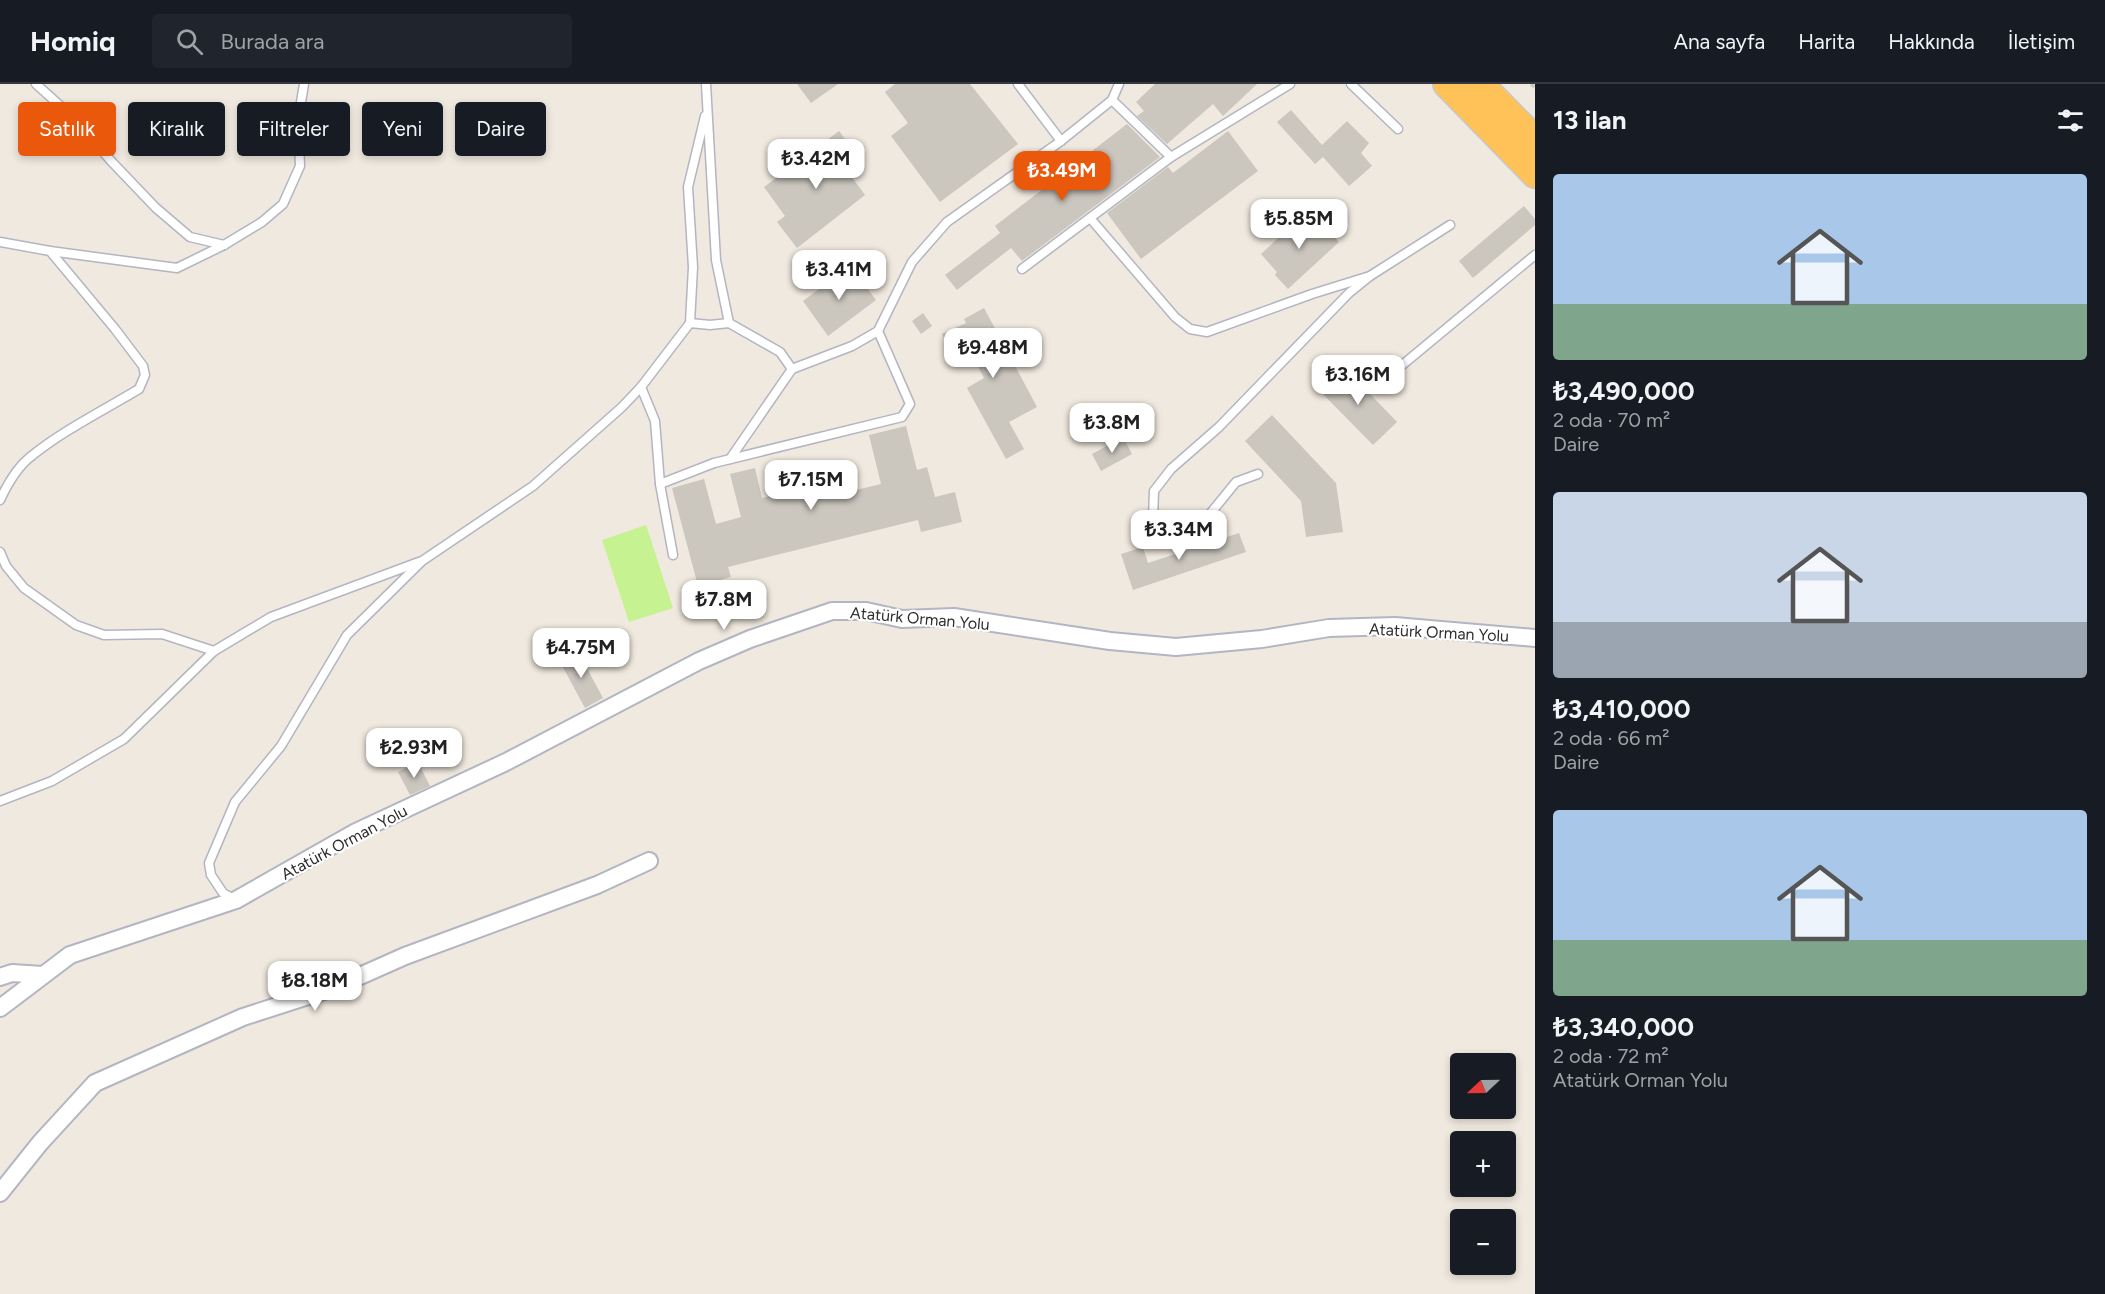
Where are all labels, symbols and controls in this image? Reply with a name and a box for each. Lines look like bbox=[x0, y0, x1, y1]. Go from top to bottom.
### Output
search box bbox=[152, 14, 572, 68]
text: Homiq bbox=[30, 24, 116, 58]
icon: search bbox=[173, 25, 206, 58]
text: Burada ara bbox=[221, 28, 324, 55]
text: Ana sayfa bbox=[1674, 29, 1765, 54]
text: Harita bbox=[1798, 29, 1855, 54]
text: Hakkında bbox=[1888, 29, 1975, 54]
text: İletişim bbox=[2008, 29, 2075, 54]
chip: Satılık bbox=[18, 102, 116, 156]
chip: Kiralık bbox=[128, 102, 225, 156]
chip: Filtreler bbox=[237, 102, 350, 156]
chip: Yeni bbox=[362, 102, 443, 156]
chip: Daire bbox=[455, 102, 546, 156]
text: 13 ilan bbox=[1553, 104, 1626, 136]
icon: filters bbox=[2054, 104, 2087, 137]
pin: ₺3.42M bbox=[767, 139, 865, 190]
text: ₺3.42M bbox=[782, 146, 850, 170]
pin: ₺3.49M bbox=[1013, 151, 1111, 202]
text: ₺3.49M bbox=[1028, 158, 1096, 182]
pin: ₺5.85M bbox=[1250, 199, 1348, 250]
text: ₺5.85M bbox=[1264, 206, 1334, 230]
icon: home bbox=[1766, 213, 1874, 321]
pin: ₺3.41M bbox=[790, 250, 888, 301]
text: ₺3.41M bbox=[806, 257, 872, 281]
pin: ₺9.48M bbox=[944, 328, 1042, 379]
text: ₺9.48M bbox=[958, 335, 1028, 359]
pin: ₺3.16M bbox=[1309, 355, 1407, 406]
text: ₺3.16M bbox=[1326, 362, 1390, 386]
text: ₺3,490,000 bbox=[1553, 375, 1695, 407]
pin: ₺3.8M bbox=[1070, 403, 1154, 454]
text: 2 oda · 70 m² bbox=[1553, 408, 1670, 432]
text: ₺3.8M bbox=[1084, 410, 1140, 434]
text: Daire bbox=[1553, 432, 1599, 456]
pin: ₺7.15M bbox=[762, 460, 860, 511]
text: ₺7.15M bbox=[779, 467, 843, 491]
pin: ₺3.34M bbox=[1130, 510, 1228, 561]
text: ₺3.34M bbox=[1145, 517, 1213, 541]
icon: home bbox=[1766, 531, 1874, 639]
pin: ₺7.8M bbox=[682, 580, 766, 631]
text: ₺7.8M bbox=[696, 587, 752, 611]
street label: Atatürk Orman Yolu bbox=[849, 603, 991, 634]
street label: Atatürk Orman Yolu bbox=[1369, 619, 1509, 646]
pin: ₺4.75M bbox=[532, 628, 630, 679]
text: ₺4.75M bbox=[547, 635, 615, 659]
text: ₺3,410,000 bbox=[1553, 693, 1691, 725]
text: 2 oda · 66 m² bbox=[1553, 726, 1669, 750]
pin: ₺2.93M bbox=[365, 728, 463, 779]
text: ₺2.93M bbox=[380, 735, 448, 759]
text: Daire bbox=[1553, 750, 1599, 774]
street label: Atatürk Orman Yolu bbox=[278, 801, 411, 884]
icon: home bbox=[1766, 849, 1874, 957]
pin: ₺8.18M bbox=[266, 961, 364, 1012]
text: ₺8.18M bbox=[282, 968, 348, 992]
text: ₺3,340,000 bbox=[1553, 1011, 1694, 1043]
text: 2 oda · 72 m² bbox=[1553, 1044, 1669, 1068]
north arrow bbox=[1450, 1053, 1516, 1119]
map controls bbox=[1450, 1053, 1516, 1275]
text: Atatürk Orman Yolu bbox=[1553, 1068, 1728, 1092]
button: + bbox=[1450, 1131, 1516, 1197]
button: − bbox=[1450, 1209, 1516, 1275]

